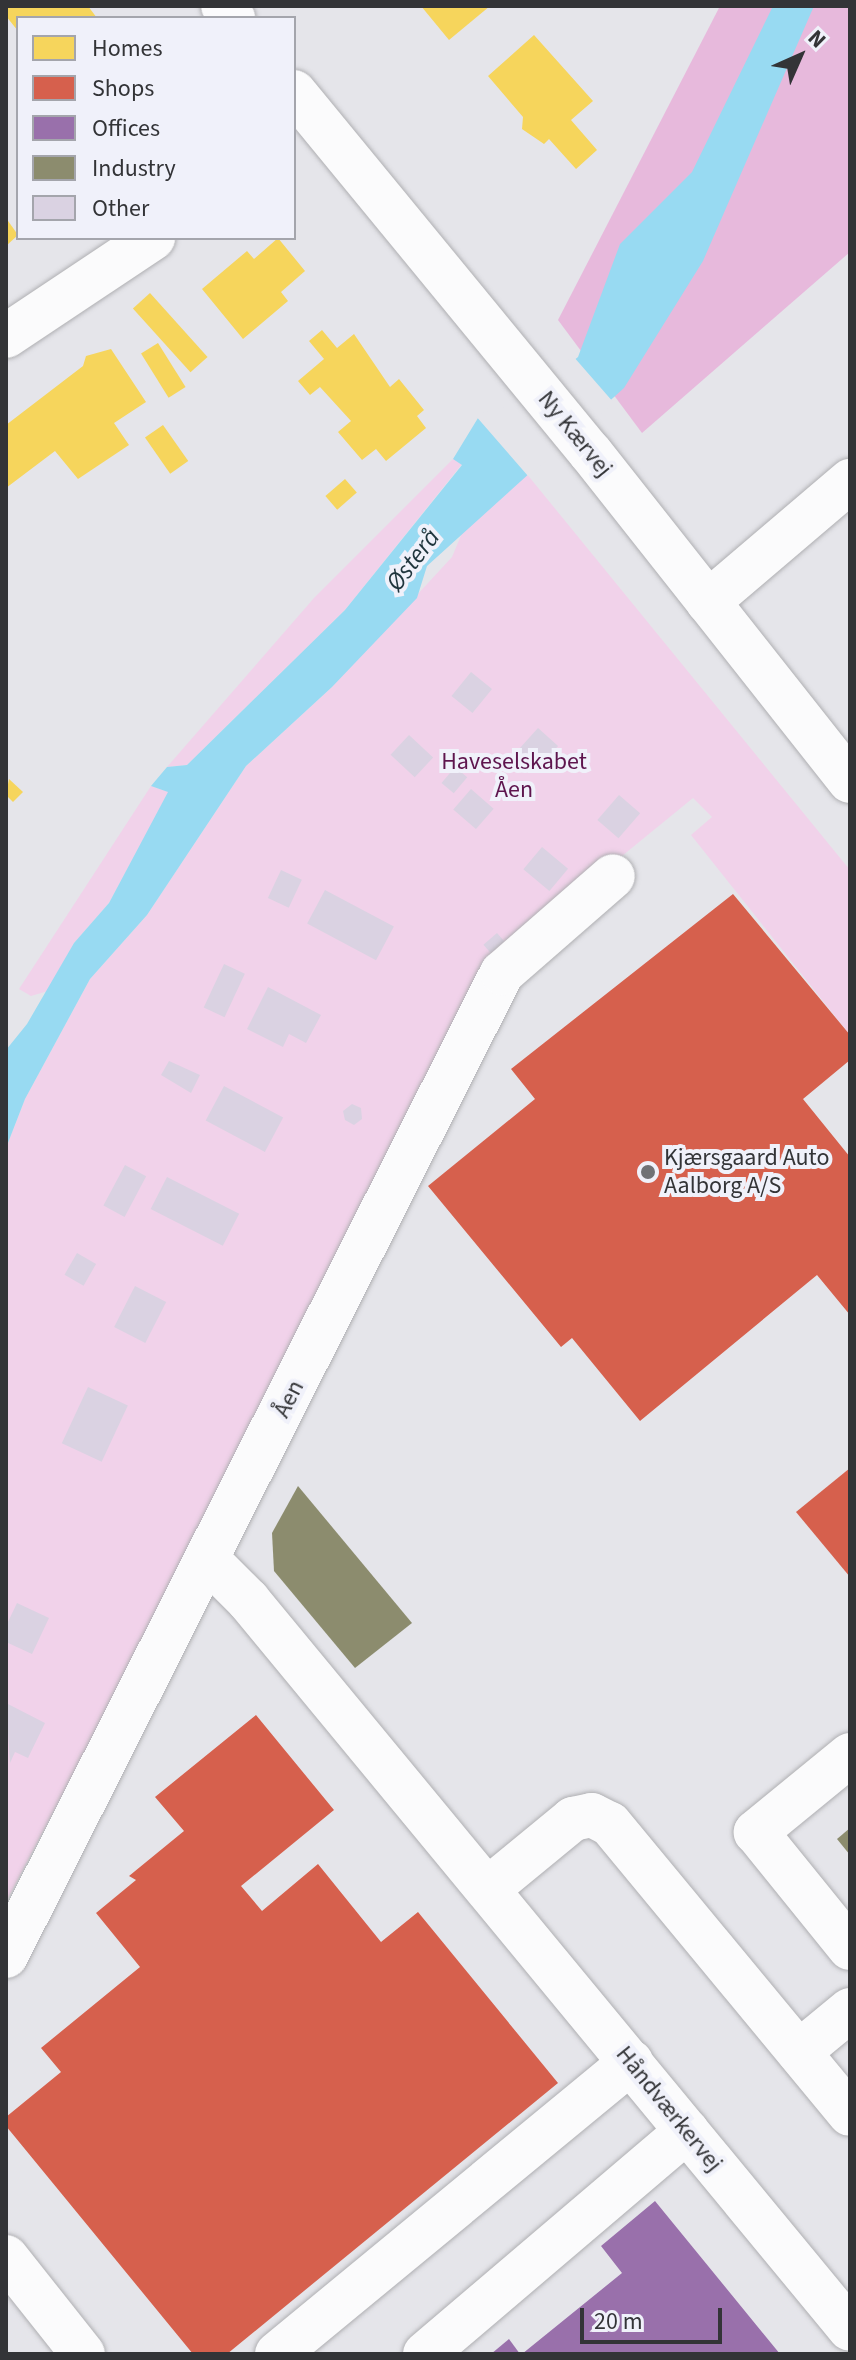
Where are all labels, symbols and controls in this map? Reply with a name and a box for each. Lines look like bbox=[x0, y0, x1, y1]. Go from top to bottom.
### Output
legend bbox=[16, 16, 296, 240]
north arrow bbox=[760, 16, 840, 96]
text: N bbox=[800, 23, 833, 56]
text: Homes bbox=[92, 31, 163, 66]
text: Shops bbox=[92, 71, 154, 106]
text: Offices bbox=[92, 111, 160, 146]
text: Industry bbox=[92, 151, 176, 186]
text: Other bbox=[92, 191, 149, 226]
street label: Ny Kærvej bbox=[532, 385, 618, 483]
water label: Østerå bbox=[379, 523, 447, 597]
park label: Haveselskabet Åen bbox=[441, 748, 587, 804]
place label: Kjærsgaard Auto Aalborg A/S bbox=[664, 1144, 829, 1200]
marker: Kjærsgaard Auto Aalborg A/S bbox=[639, 1163, 657, 1181]
street label: Åen bbox=[268, 1375, 310, 1423]
street label: Håndværkervej bbox=[610, 2040, 728, 2178]
scale bar bbox=[584, 2292, 726, 2342]
text: 20 m bbox=[594, 2304, 643, 2339]

